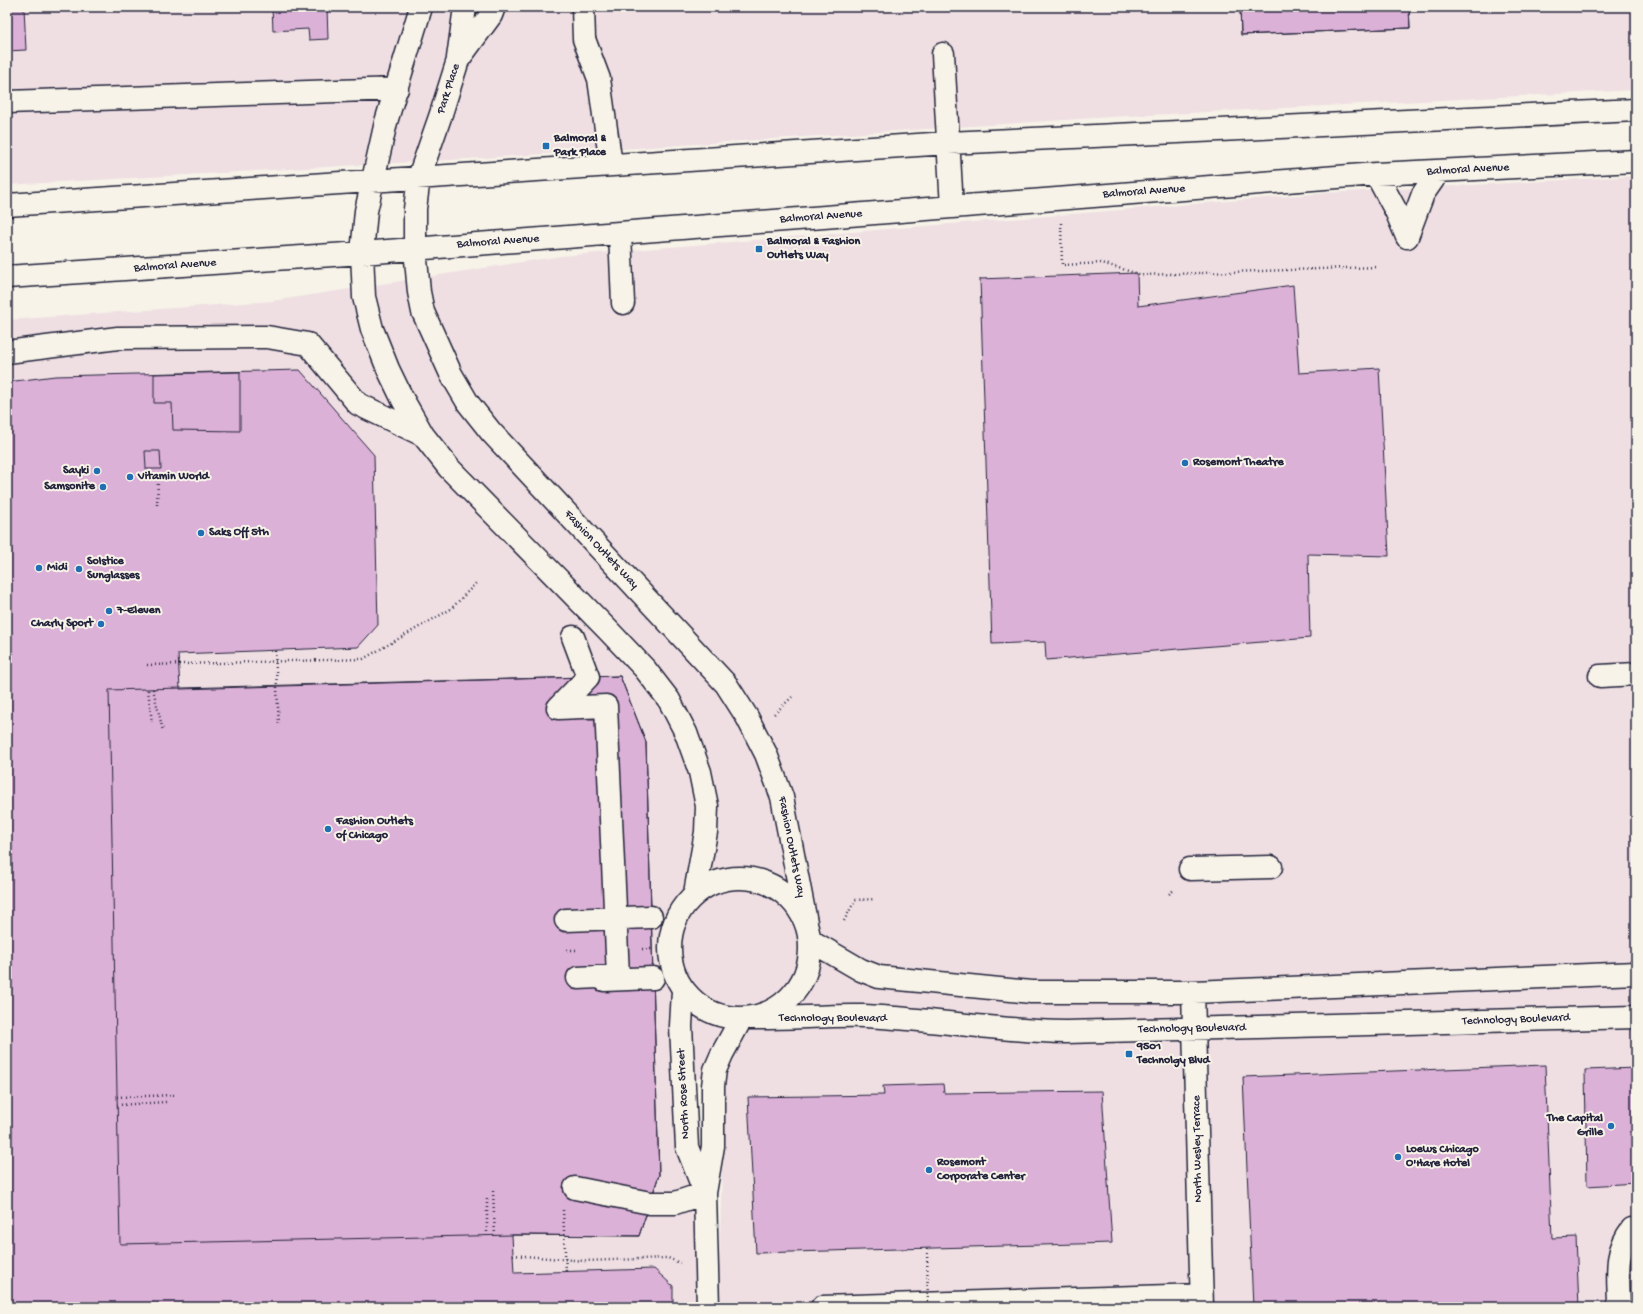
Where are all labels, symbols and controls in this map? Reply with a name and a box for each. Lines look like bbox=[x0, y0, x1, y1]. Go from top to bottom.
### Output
street label: Park Place bbox=[434, 61, 464, 117]
place label: Balmoral & Park Place bbox=[553, 132, 607, 160]
marker: Balmoral & Park Place bbox=[541, 141, 551, 151]
street label: Balmoral Avenue bbox=[1425, 161, 1510, 179]
street label: Balmoral Avenue bbox=[1101, 182, 1187, 202]
street label: Balmoral Avenue bbox=[778, 207, 864, 227]
street label: Balmoral Avenue bbox=[455, 232, 541, 252]
place label: Balmoral & Fashion Outlets Way bbox=[766, 235, 860, 263]
marker: Balmoral & Fashion Outlets Way bbox=[754, 244, 764, 254]
street label: Balmoral Avenue bbox=[132, 256, 218, 276]
place label: Rosemont Theatre bbox=[1192, 456, 1284, 470]
marker: Rosemont Theatre bbox=[1180, 458, 1190, 468]
place label: Sayki bbox=[63, 464, 89, 478]
marker: Sayki bbox=[92, 466, 102, 476]
place label: Vitamin World bbox=[137, 470, 211, 484]
marker: Vitamin World bbox=[125, 472, 135, 482]
place label: Samsonite bbox=[44, 480, 96, 494]
marker: Samsonite bbox=[98, 482, 108, 492]
street label: Fashion Outlets Way bbox=[560, 507, 641, 592]
place label: Saks Off 5th bbox=[209, 526, 269, 540]
marker: Saks Off 5th bbox=[196, 528, 206, 538]
place label: Solstice Sunglasses bbox=[87, 555, 140, 583]
place label: Midi bbox=[47, 561, 68, 575]
marker: Midi bbox=[34, 563, 44, 573]
marker: Solstice Sunglasses bbox=[74, 564, 84, 574]
place label: 7-Eleven bbox=[116, 604, 161, 618]
marker: 7-Eleven bbox=[104, 606, 114, 616]
place label: Charly Sport bbox=[30, 617, 94, 631]
marker: Charly Sport bbox=[96, 619, 106, 629]
street label: Fashion Outlets Way bbox=[774, 794, 808, 899]
place label: Fashion Outlets of Chicago bbox=[335, 815, 414, 843]
marker: Fashion Outlets of Chicago bbox=[323, 824, 333, 834]
street label: Technology Boulevard bbox=[1461, 1011, 1571, 1029]
street label: Technology Boulevard bbox=[778, 1012, 888, 1026]
street label: Technology Boulevard bbox=[1137, 1021, 1247, 1037]
place label: 9501 Technolgy Blvd bbox=[1136, 1040, 1212, 1068]
street label: North Rose Street bbox=[675, 1047, 693, 1140]
marker: 9501 Technolgy Blvd bbox=[1124, 1049, 1134, 1059]
street label: North Wesley Terrace bbox=[1190, 1095, 1206, 1203]
place label: The Capital Grille bbox=[1546, 1112, 1604, 1140]
marker: The Capital Grille bbox=[1606, 1121, 1616, 1131]
place label: Loews Chicago O'Hare Hotel bbox=[1406, 1143, 1479, 1171]
marker: Loews Chicago O'Hare Hotel bbox=[1393, 1152, 1403, 1162]
place label: Rosemont Corporate Center bbox=[936, 1156, 1026, 1184]
marker: Rosemont Corporate Center bbox=[924, 1165, 934, 1175]

